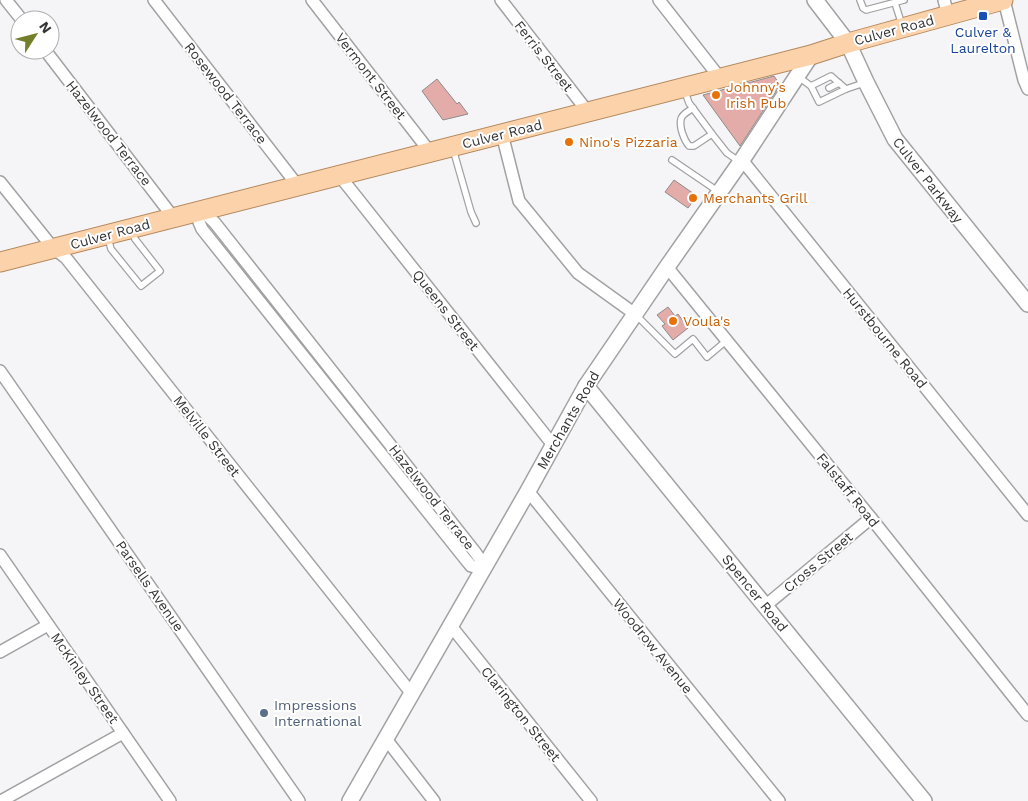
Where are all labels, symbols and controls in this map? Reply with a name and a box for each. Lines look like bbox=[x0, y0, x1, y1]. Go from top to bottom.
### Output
north arrow bbox=[10, 10, 60, 60]
marker: Culver & Laurelton bbox=[977, 10, 989, 22]
street label: Culver Road bbox=[852, 12, 936, 48]
street label: Ferris Street bbox=[511, 17, 577, 95]
text: N bbox=[36, 18, 55, 36]
place label: Culver & Laurelton bbox=[950, 24, 1016, 56]
street label: Vermont Street bbox=[332, 30, 410, 123]
street label: Rosewood Terrace bbox=[181, 39, 271, 147]
street label: Hazelwood Terrace bbox=[63, 77, 155, 189]
place label: Johnny’s Irish Pub bbox=[726, 79, 786, 111]
marker: Johnny’s Irish Pub bbox=[710, 89, 722, 101]
street label: Culver Road bbox=[460, 116, 544, 152]
place label: Nino's Pizzaria bbox=[579, 134, 678, 150]
street label: Culver Parkway bbox=[890, 134, 967, 227]
marker: Nino's Pizzaria bbox=[563, 136, 575, 148]
place label: Merchants Grill bbox=[703, 190, 808, 206]
marker: Merchants Grill bbox=[687, 192, 699, 204]
street label: Culver Road bbox=[68, 216, 152, 252]
street label: Queens Street bbox=[409, 266, 483, 354]
street label: Hurstbourne Road bbox=[840, 285, 930, 391]
place label: Voula's bbox=[683, 313, 731, 329]
marker: Voula's bbox=[667, 315, 679, 327]
street label: Merchants Road bbox=[533, 368, 603, 472]
street label: Melville Street bbox=[170, 392, 244, 480]
street label: Hazelwood Terrace bbox=[386, 441, 478, 553]
street label: Falstaff Road bbox=[813, 450, 883, 530]
street label: Cross Street bbox=[780, 528, 856, 596]
street label: Parsells Avenue bbox=[113, 538, 187, 634]
street label: Spencer Road bbox=[719, 551, 791, 635]
street label: Woodrow Avenue bbox=[610, 595, 696, 697]
street label: McKinley Street bbox=[48, 630, 122, 727]
street label: Clarington Street bbox=[478, 663, 564, 765]
place label: Impressions International bbox=[274, 697, 362, 729]
marker: Impressions International bbox=[258, 707, 270, 719]

